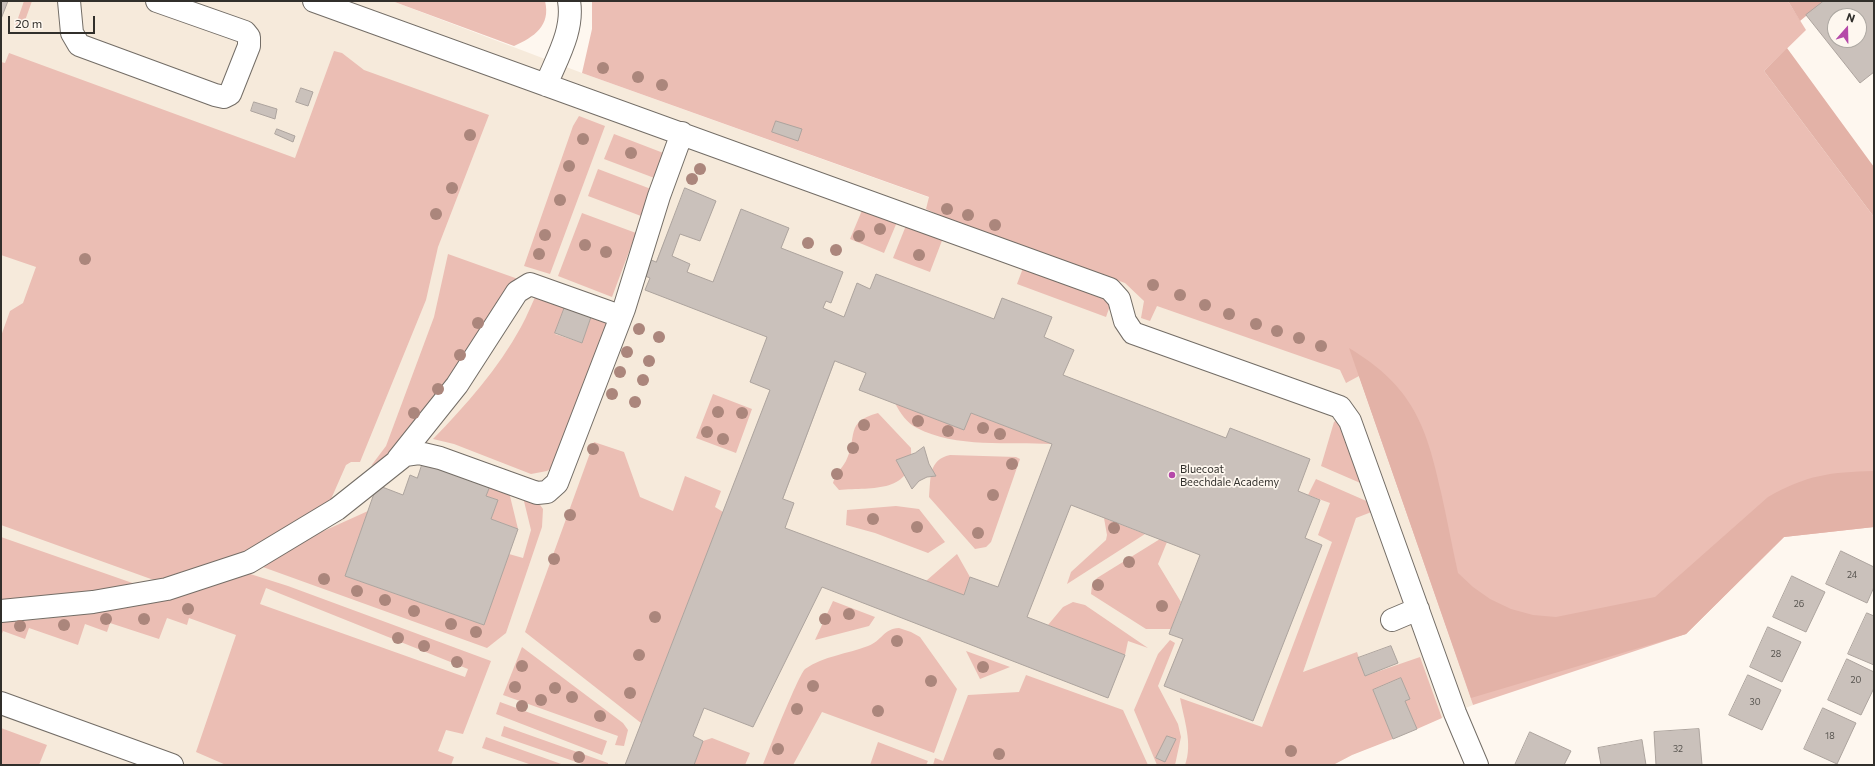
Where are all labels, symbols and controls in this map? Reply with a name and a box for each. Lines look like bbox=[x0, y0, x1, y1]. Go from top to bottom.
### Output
scale bar bbox=[10, 8, 97, 34]
north arrow bbox=[1827, 8, 1867, 48]
text: N bbox=[1845, 10, 1857, 25]
text: 20 m bbox=[15, 16, 42, 30]
place label: Bluecoat Beechdale Academy bbox=[1180, 462, 1279, 488]
marker: Bluecoat Beechdale Academy bbox=[1167, 470, 1177, 480]
house number: 24 bbox=[1847, 570, 1857, 580]
house number: 26 bbox=[1794, 599, 1804, 609]
house number: 28 bbox=[1771, 649, 1781, 659]
house number: 20 bbox=[1851, 675, 1861, 685]
house number: 30 bbox=[1749, 697, 1761, 707]
house number: 18 bbox=[1825, 731, 1835, 741]
house number: 32 bbox=[1673, 744, 1683, 754]

